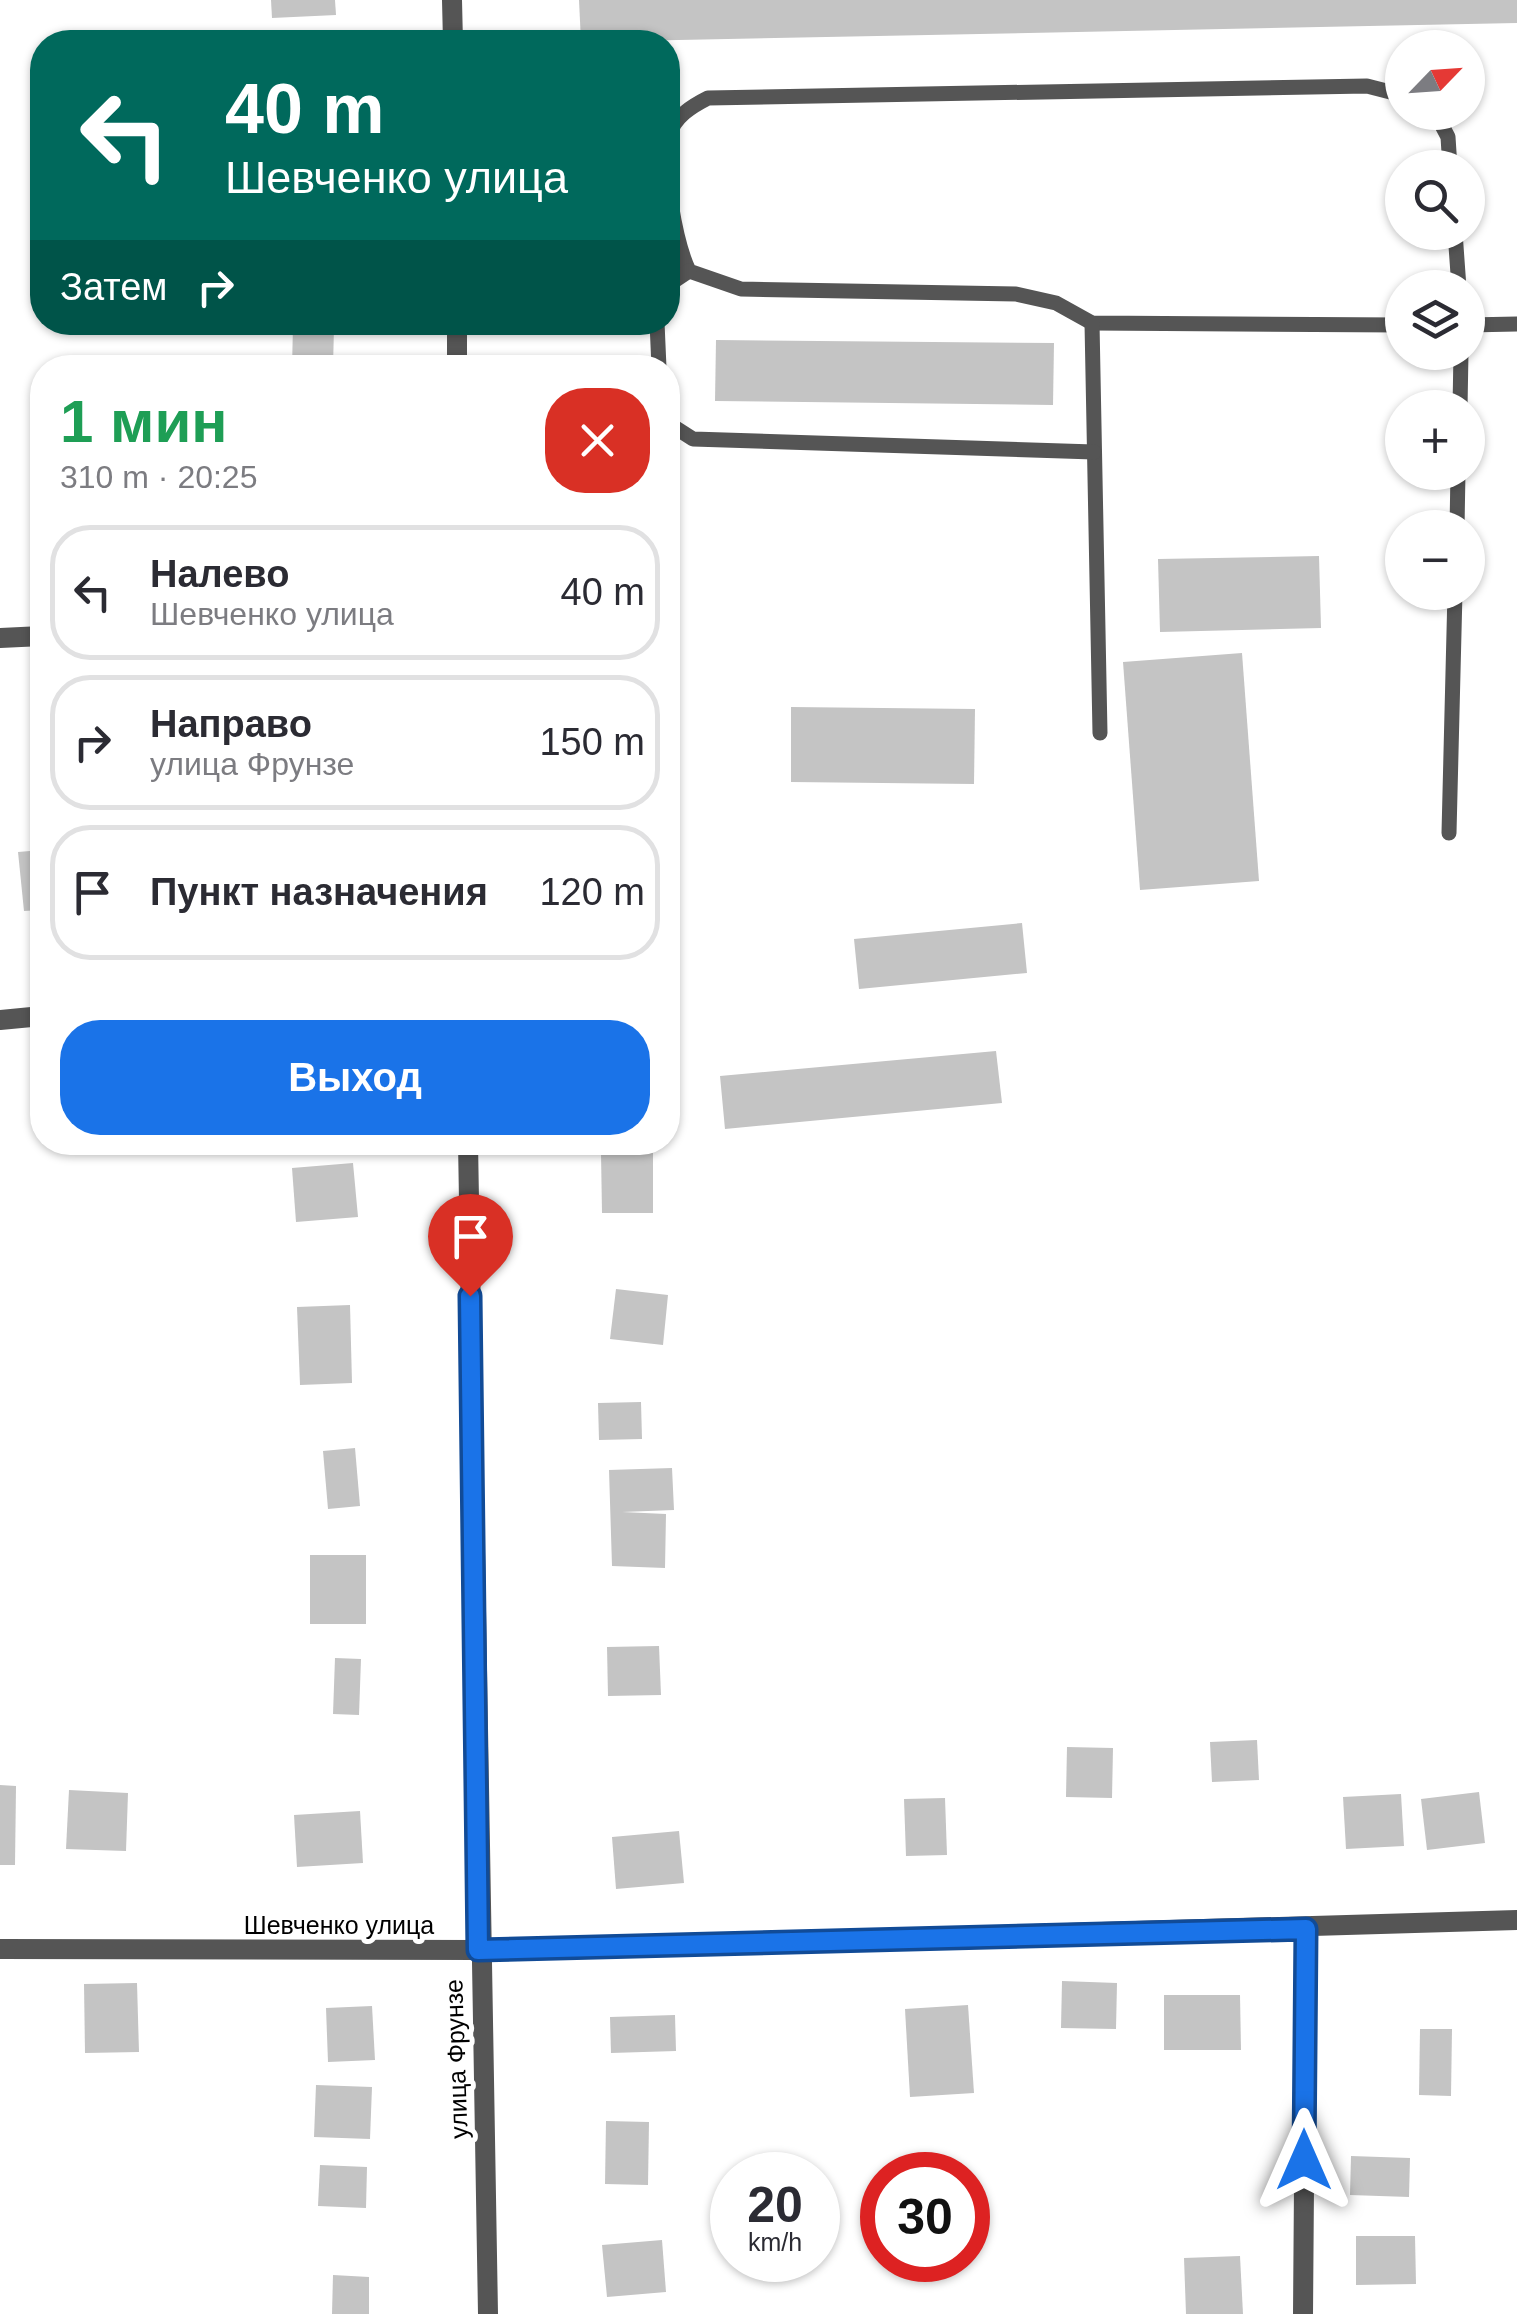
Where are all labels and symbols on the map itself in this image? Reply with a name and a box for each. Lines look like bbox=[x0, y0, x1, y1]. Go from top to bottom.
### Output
north arrow bbox=[1385, 30, 1485, 130]
pin bbox=[428, 1194, 513, 1297]
street label: Шевченко улица bbox=[244, 1911, 434, 1939]
street label: улица Фрунзе bbox=[439, 1979, 473, 2139]
position arrow bbox=[1252, 2108, 1356, 2212]
speed limit sign: 30 bbox=[860, 2152, 990, 2282]

